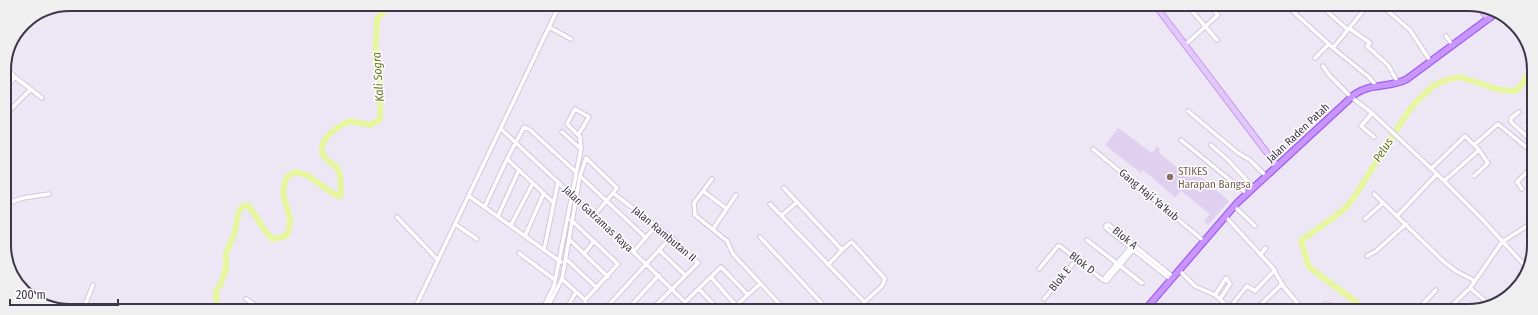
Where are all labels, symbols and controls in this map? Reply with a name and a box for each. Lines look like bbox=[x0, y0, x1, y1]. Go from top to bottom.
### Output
water label: Kali Sogra bbox=[369, 52, 387, 102]
street label: Jalan Raden Patah bbox=[1264, 101, 1332, 165]
water label: Pelus bbox=[1370, 135, 1396, 165]
place label: STIKES Harapan Bangsa bbox=[1178, 165, 1251, 191]
street label: Gang Haji Ya'kub bbox=[1116, 166, 1182, 224]
marker: STIKES Harapan Bangsa bbox=[1165, 172, 1175, 182]
street label: Jalan Gatramas Raya bbox=[560, 183, 636, 255]
street label: Jalan Rambutan II bbox=[629, 204, 699, 264]
street label: Blok A bbox=[1110, 224, 1140, 252]
street label: Blok D bbox=[1067, 249, 1097, 277]
street label: Blok E bbox=[1046, 264, 1074, 294]
scale bar bbox=[10, 281, 118, 307]
text: 200 m bbox=[16, 288, 46, 302]

